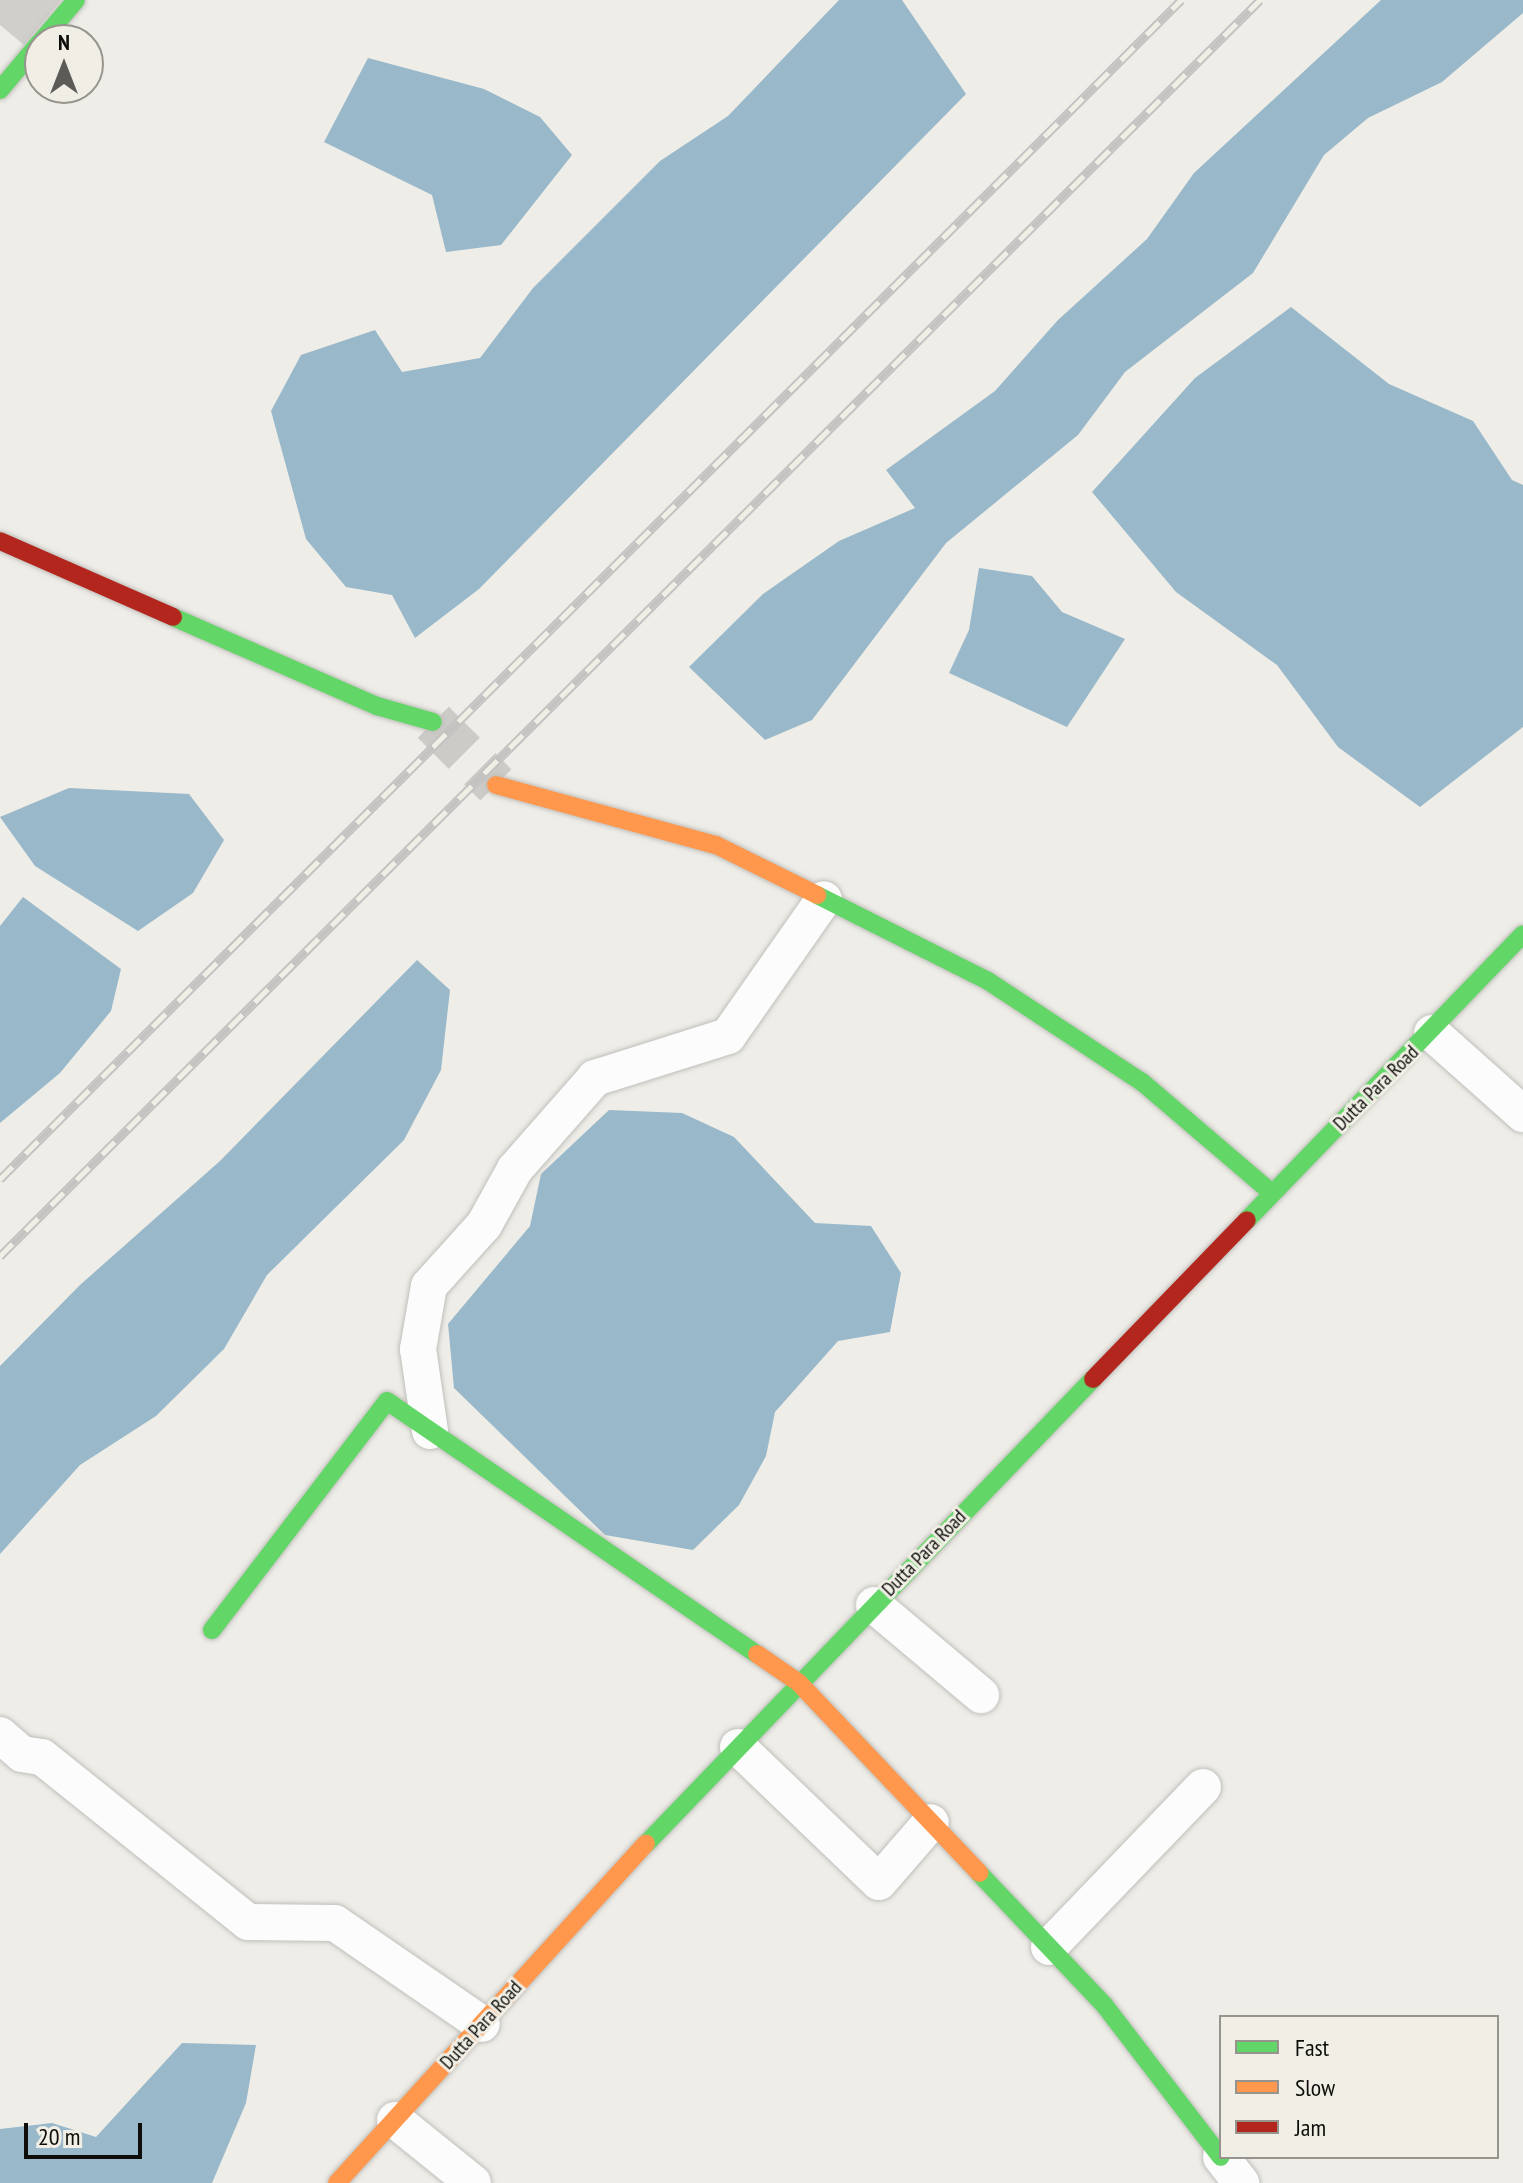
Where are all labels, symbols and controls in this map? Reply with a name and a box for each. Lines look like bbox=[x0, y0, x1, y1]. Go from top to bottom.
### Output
north arrow bbox=[24, 24, 104, 104]
text: N bbox=[58, 28, 70, 56]
street label: Dutta Para Road bbox=[1328, 1040, 1424, 1136]
street label: Dutta Para Road bbox=[877, 1505, 971, 1601]
street label: Dutta Para Road bbox=[435, 1976, 527, 2074]
legend bbox=[1219, 2015, 1499, 2159]
text: Fast bbox=[1295, 2032, 1329, 2063]
text: Slow bbox=[1295, 2072, 1335, 2103]
scale bar bbox=[28, 2107, 146, 2157]
text: Jam bbox=[1295, 2112, 1326, 2143]
text: 20 m bbox=[38, 2121, 80, 2152]

